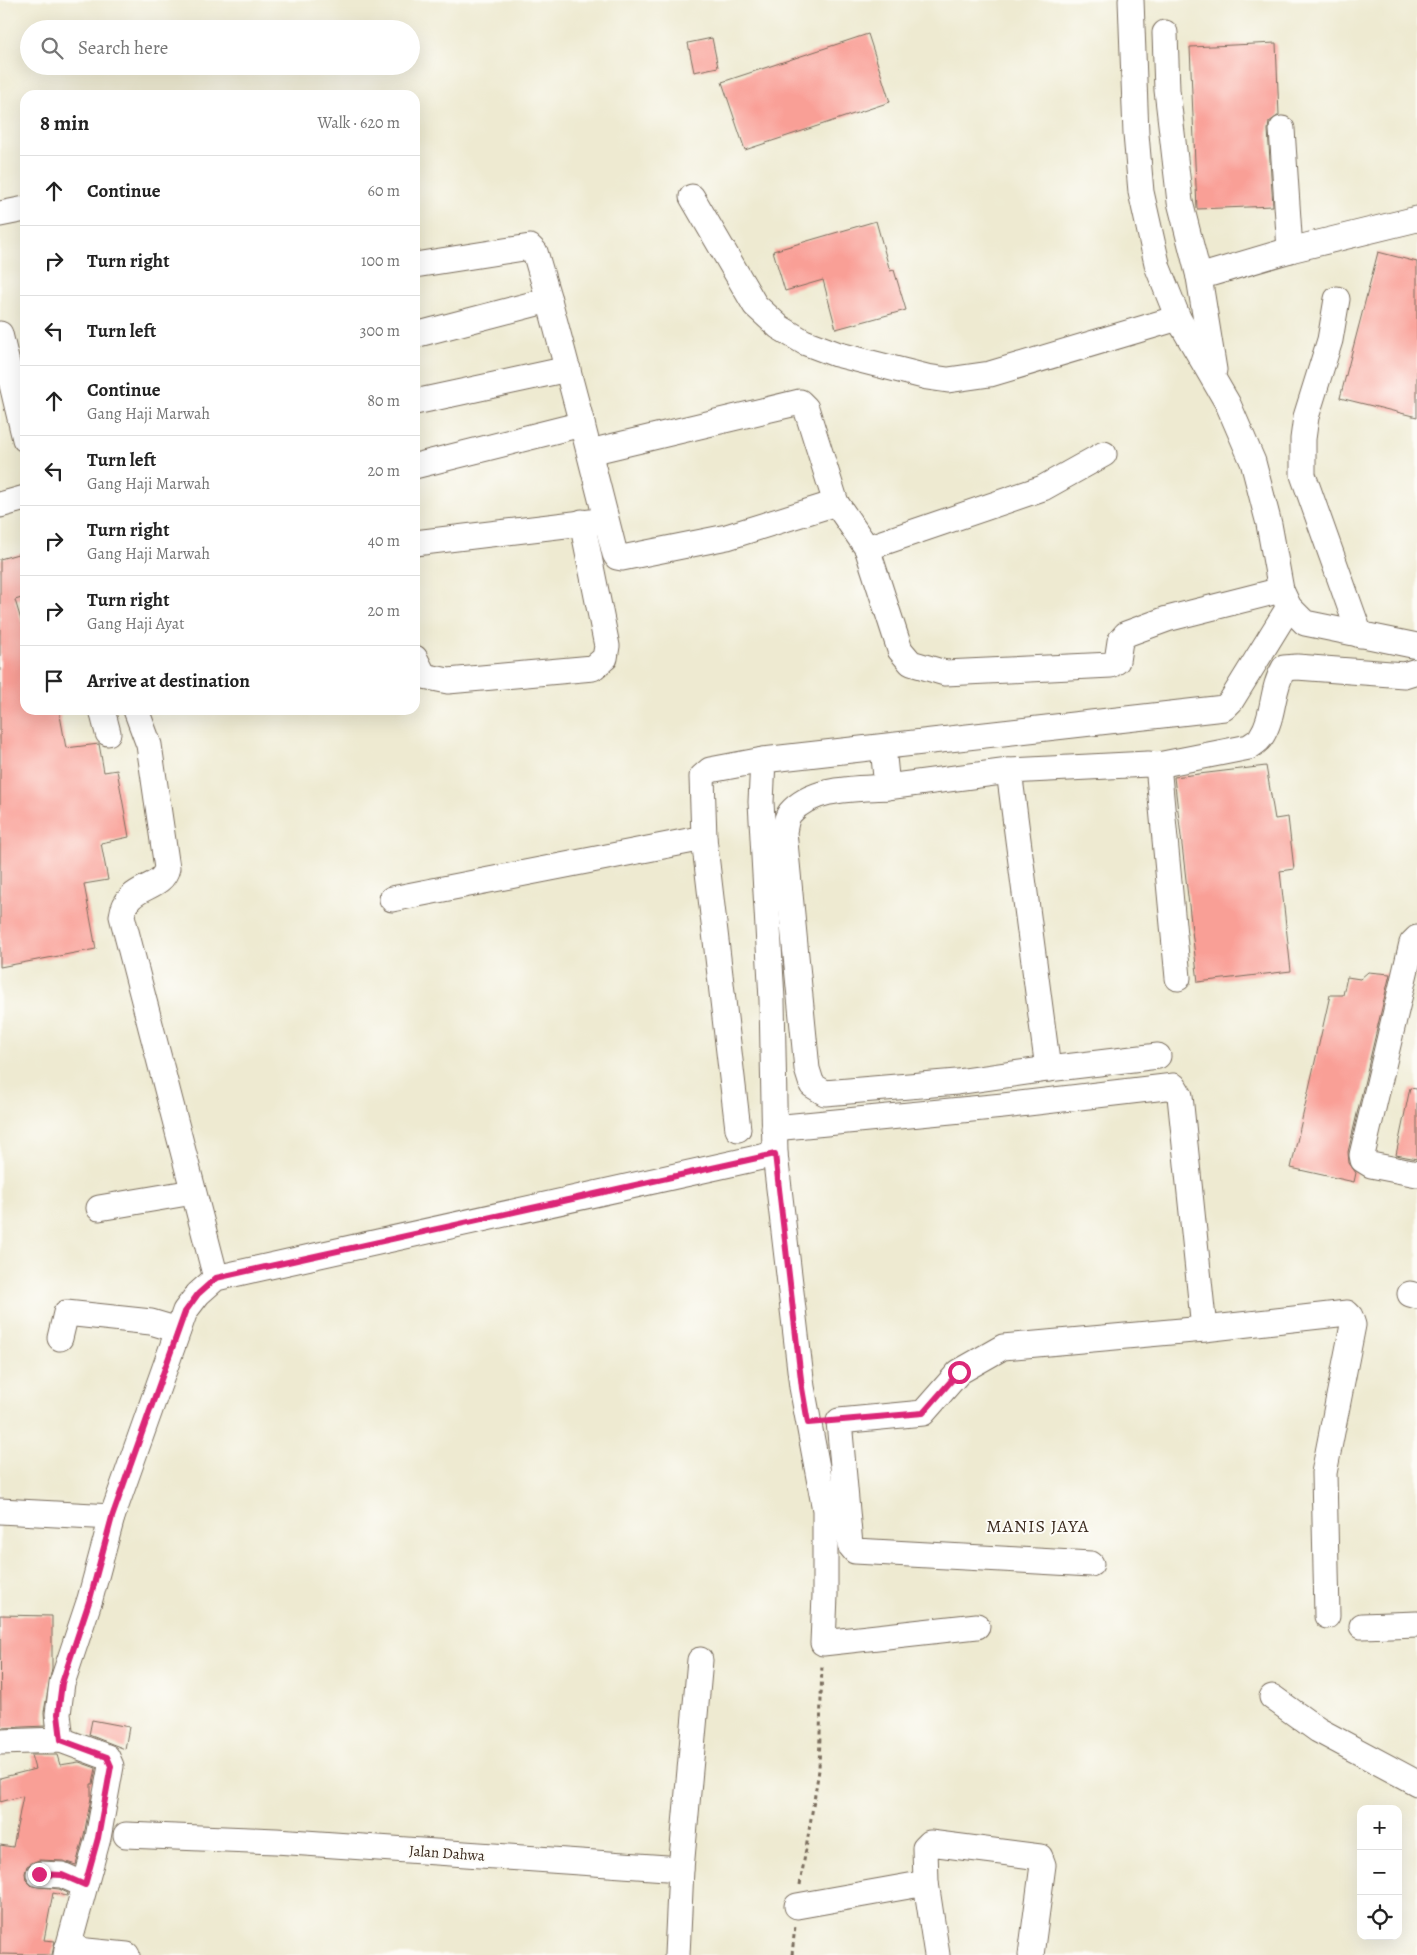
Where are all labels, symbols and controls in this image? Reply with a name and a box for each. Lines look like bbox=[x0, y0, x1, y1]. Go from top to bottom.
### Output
search box bbox=[20, 20, 420, 75]
icon: search bbox=[38, 34, 66, 62]
text: Search here bbox=[78, 35, 168, 61]
text: 8 min bbox=[40, 109, 89, 137]
text: Walk · 620 m bbox=[318, 112, 400, 134]
icon: ahead bbox=[40, 177, 68, 205]
text: Continue bbox=[87, 178, 161, 204]
text: 60 m bbox=[368, 180, 400, 202]
icon: right bbox=[40, 247, 68, 275]
text: Turn right bbox=[87, 248, 169, 274]
text: 100 m bbox=[361, 250, 400, 272]
icon: left bbox=[40, 317, 68, 345]
text: Turn left bbox=[87, 318, 156, 344]
text: 300 m bbox=[360, 320, 400, 342]
text: Continue bbox=[87, 377, 161, 403]
icon: ahead bbox=[40, 387, 68, 415]
text: 80 m bbox=[367, 390, 400, 412]
text: Gang Haji Marwah bbox=[87, 403, 210, 425]
text: Turn left bbox=[87, 447, 156, 473]
icon: left bbox=[40, 457, 68, 485]
text: 20 m bbox=[367, 460, 400, 482]
text: Gang Haji Marwah bbox=[87, 473, 210, 495]
text: Turn right bbox=[87, 517, 169, 543]
icon: right bbox=[40, 527, 68, 555]
text: 40 m bbox=[368, 530, 400, 552]
text: Gang Haji Marwah bbox=[87, 543, 210, 565]
text: Turn right bbox=[87, 587, 169, 613]
icon: right bbox=[40, 597, 68, 625]
text: 20 m bbox=[367, 600, 400, 622]
text: Gang Haji Ayat bbox=[87, 613, 184, 635]
icon: arrive bbox=[40, 667, 68, 695]
text: Arrive at destination bbox=[87, 668, 250, 694]
route start bbox=[948, 1361, 971, 1384]
district label: MANIS JAYA bbox=[986, 1514, 1090, 1538]
map controls bbox=[1357, 1805, 1402, 1940]
button: + bbox=[1357, 1805, 1402, 1850]
street label: Jalan Dahwa bbox=[408, 1840, 486, 1866]
button: − bbox=[1357, 1850, 1402, 1895]
route end bbox=[28, 1863, 51, 1886]
button: locate bbox=[1357, 1895, 1402, 1940]

